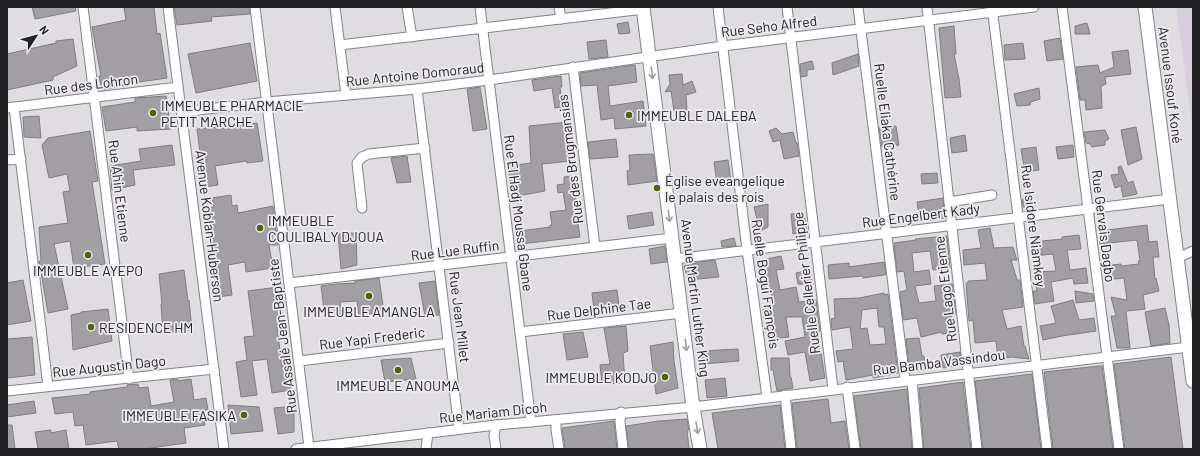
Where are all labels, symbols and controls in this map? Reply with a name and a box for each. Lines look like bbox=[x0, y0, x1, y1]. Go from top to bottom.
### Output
street label: Rue Seho Alfred bbox=[720, 12, 818, 40]
north arrow bbox=[16, 16, 56, 56]
text: N bbox=[37, 23, 52, 37]
street label: Avenue Issouf Koné bbox=[1155, 25, 1187, 145]
street label: Rue Antoine Domoraud bbox=[345, 58, 485, 90]
street label: Ruelle Eliaka Cathérine bbox=[871, 62, 905, 202]
one-way arrow bbox=[648, 67, 656, 80]
street label: Rue des Lohron bbox=[43, 70, 139, 98]
street label: Rue des Brugmansias bbox=[554, 93, 586, 225]
place label: IMMEUBLE PHARMACIE PETIT MARCHE bbox=[161, 97, 304, 130]
place label: IMMEUBLE DALEBA bbox=[637, 107, 757, 124]
marker: IMMEUBLE PHARMACIE PETIT MARCHE bbox=[148, 108, 158, 118]
marker: IMMEUBLE DALEBA bbox=[624, 110, 634, 120]
street label: Rue El Hadj Moussa Gbane bbox=[501, 134, 537, 292]
street label: Rue Ahin Etienne bbox=[105, 139, 135, 243]
street label: Avenue Koblan-Huberson bbox=[192, 149, 228, 303]
street label: Rue Isidore Niamkey bbox=[1018, 164, 1050, 289]
street label: Rue Gervais Dagbo bbox=[1089, 169, 1119, 283]
place label: Église eveangelique le palais des rois bbox=[665, 172, 785, 205]
marker: Église eveangelique le palais des rois bbox=[652, 183, 662, 193]
street label: Rue Engelbert Kady bbox=[861, 199, 981, 231]
one-way arrow bbox=[666, 209, 673, 222]
street label: Ruelle Cellerier Philippe bbox=[789, 211, 823, 355]
place label: IMMEUBLE COULIBALY DJOUA bbox=[268, 212, 384, 245]
street label: Avenue Martin Luther King bbox=[678, 218, 714, 378]
street label: Ruelle Bogui François bbox=[748, 218, 784, 350]
marker: IMMEUBLE COULIBALY DJOUA bbox=[255, 223, 265, 233]
street label: Rue Lago Etienne bbox=[930, 235, 960, 343]
street label: Rue Lue Ruffin bbox=[410, 236, 500, 264]
marker: IMMEUBLE AYEPO bbox=[83, 250, 93, 260]
street label: Rue Assalé Jean-Baptiste bbox=[264, 258, 300, 414]
place label: IMMEUBLE AYEPO bbox=[33, 262, 143, 279]
street label: Rue Jean Millet bbox=[446, 270, 474, 364]
marker: IMMEUBLE AMANGLA bbox=[364, 291, 374, 301]
street label: Rue Delphine Tae bbox=[546, 294, 652, 324]
place label: IMMEUBLE AMANGLA bbox=[303, 303, 435, 320]
place label: RESIDENCE HM bbox=[99, 319, 193, 336]
marker: RESIDENCE HM bbox=[86, 322, 96, 332]
street label: Rue Yapi Frederic bbox=[318, 323, 426, 353]
one-way arrow bbox=[682, 338, 690, 351]
street label: Rue Bamba Vassindou bbox=[872, 345, 1006, 379]
street label: Rue Augustin Dago bbox=[51, 352, 167, 380]
marker: IMMEUBLE ANOUMA bbox=[393, 365, 403, 375]
place label: IMMEUBLE KODJO bbox=[545, 369, 657, 386]
marker: IMMEUBLE KODJO bbox=[660, 372, 670, 382]
place label: IMMEUBLE ANOUMA bbox=[336, 377, 460, 394]
street label: Rue Mariam Dicoh bbox=[438, 398, 548, 426]
place label: IMMEUBLE FASIKA bbox=[122, 407, 236, 424]
marker: IMMEUBLE FASIKA bbox=[239, 410, 249, 420]
one-way arrow bbox=[693, 421, 701, 434]

